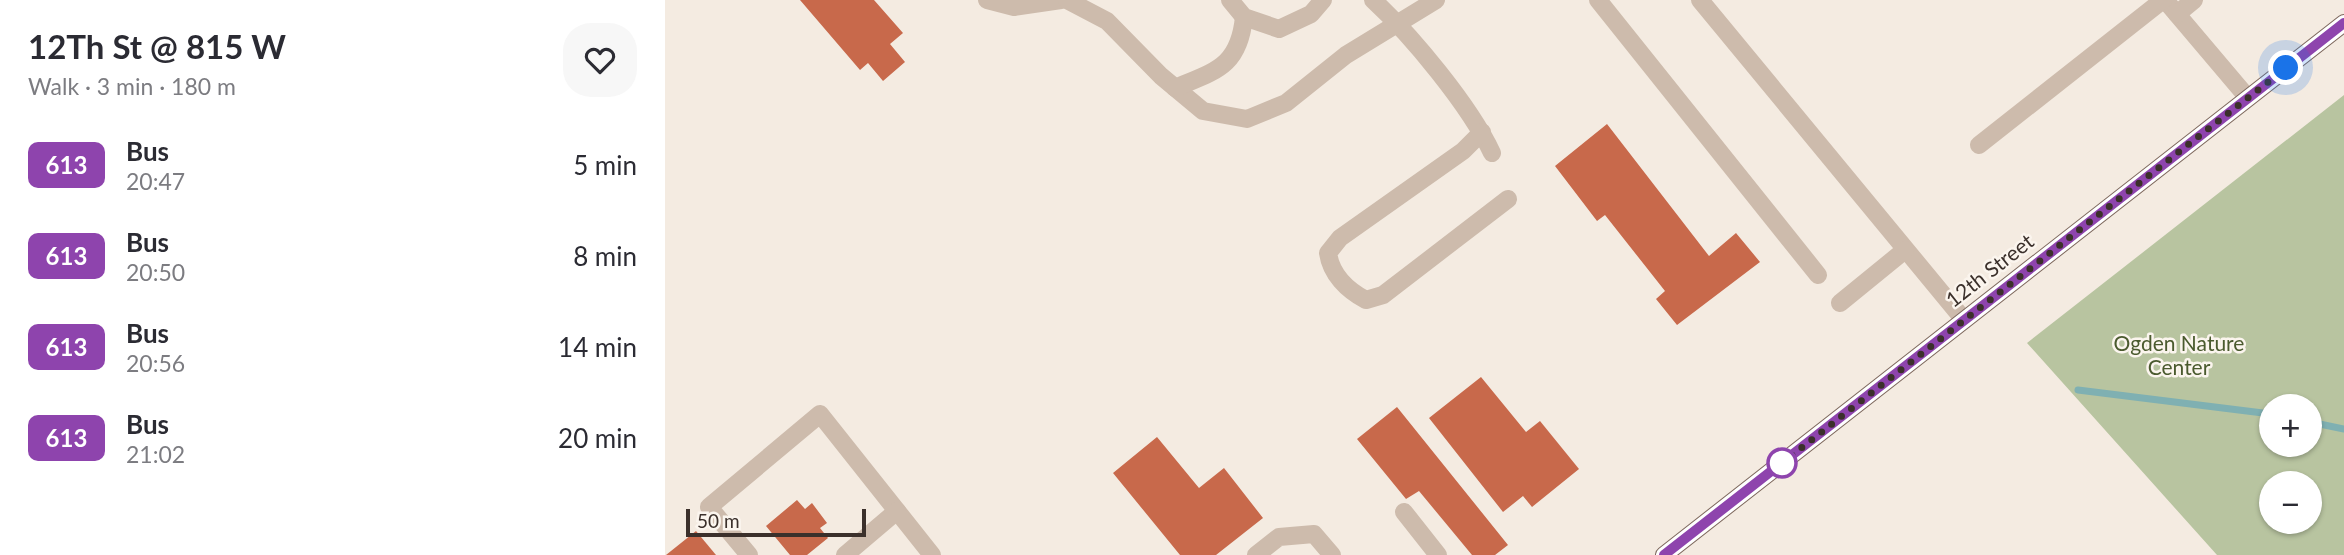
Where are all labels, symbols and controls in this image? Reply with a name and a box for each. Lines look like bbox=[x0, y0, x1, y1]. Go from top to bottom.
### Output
button: heart bbox=[563, 23, 637, 97]
text: 12Th St @ 815 W bbox=[28, 26, 286, 66]
your location bbox=[2268, 50, 2303, 85]
text: Walk · 3 min · 180 m bbox=[28, 72, 236, 100]
text: Bus bbox=[126, 135, 169, 167]
text: 5 min bbox=[573, 149, 637, 181]
text: 613 bbox=[46, 150, 87, 179]
text: 20:47 bbox=[126, 167, 185, 195]
text: Bus bbox=[126, 226, 169, 258]
street label: 12th Street bbox=[1940, 228, 2038, 312]
text: 8 min bbox=[573, 240, 637, 272]
text: 613 bbox=[46, 241, 87, 270]
text: 20:50 bbox=[126, 258, 185, 286]
text: Bus bbox=[126, 317, 169, 349]
park label: Ogden Nature Center bbox=[2114, 330, 2244, 379]
text: 14 min bbox=[558, 331, 637, 363]
text: 613 bbox=[46, 332, 87, 361]
text: 20:56 bbox=[126, 349, 185, 377]
map controls bbox=[2259, 394, 2322, 534]
button: + bbox=[2259, 394, 2322, 457]
text: Bus bbox=[126, 408, 169, 440]
text: 20 min bbox=[558, 422, 637, 454]
text: 613 bbox=[46, 423, 87, 452]
text: 21:02 bbox=[126, 440, 185, 468]
unlabelled marker bbox=[1767, 448, 1797, 478]
button: − bbox=[2259, 471, 2322, 534]
scale bar bbox=[686, 506, 866, 538]
text: 50 m bbox=[697, 509, 740, 532]

